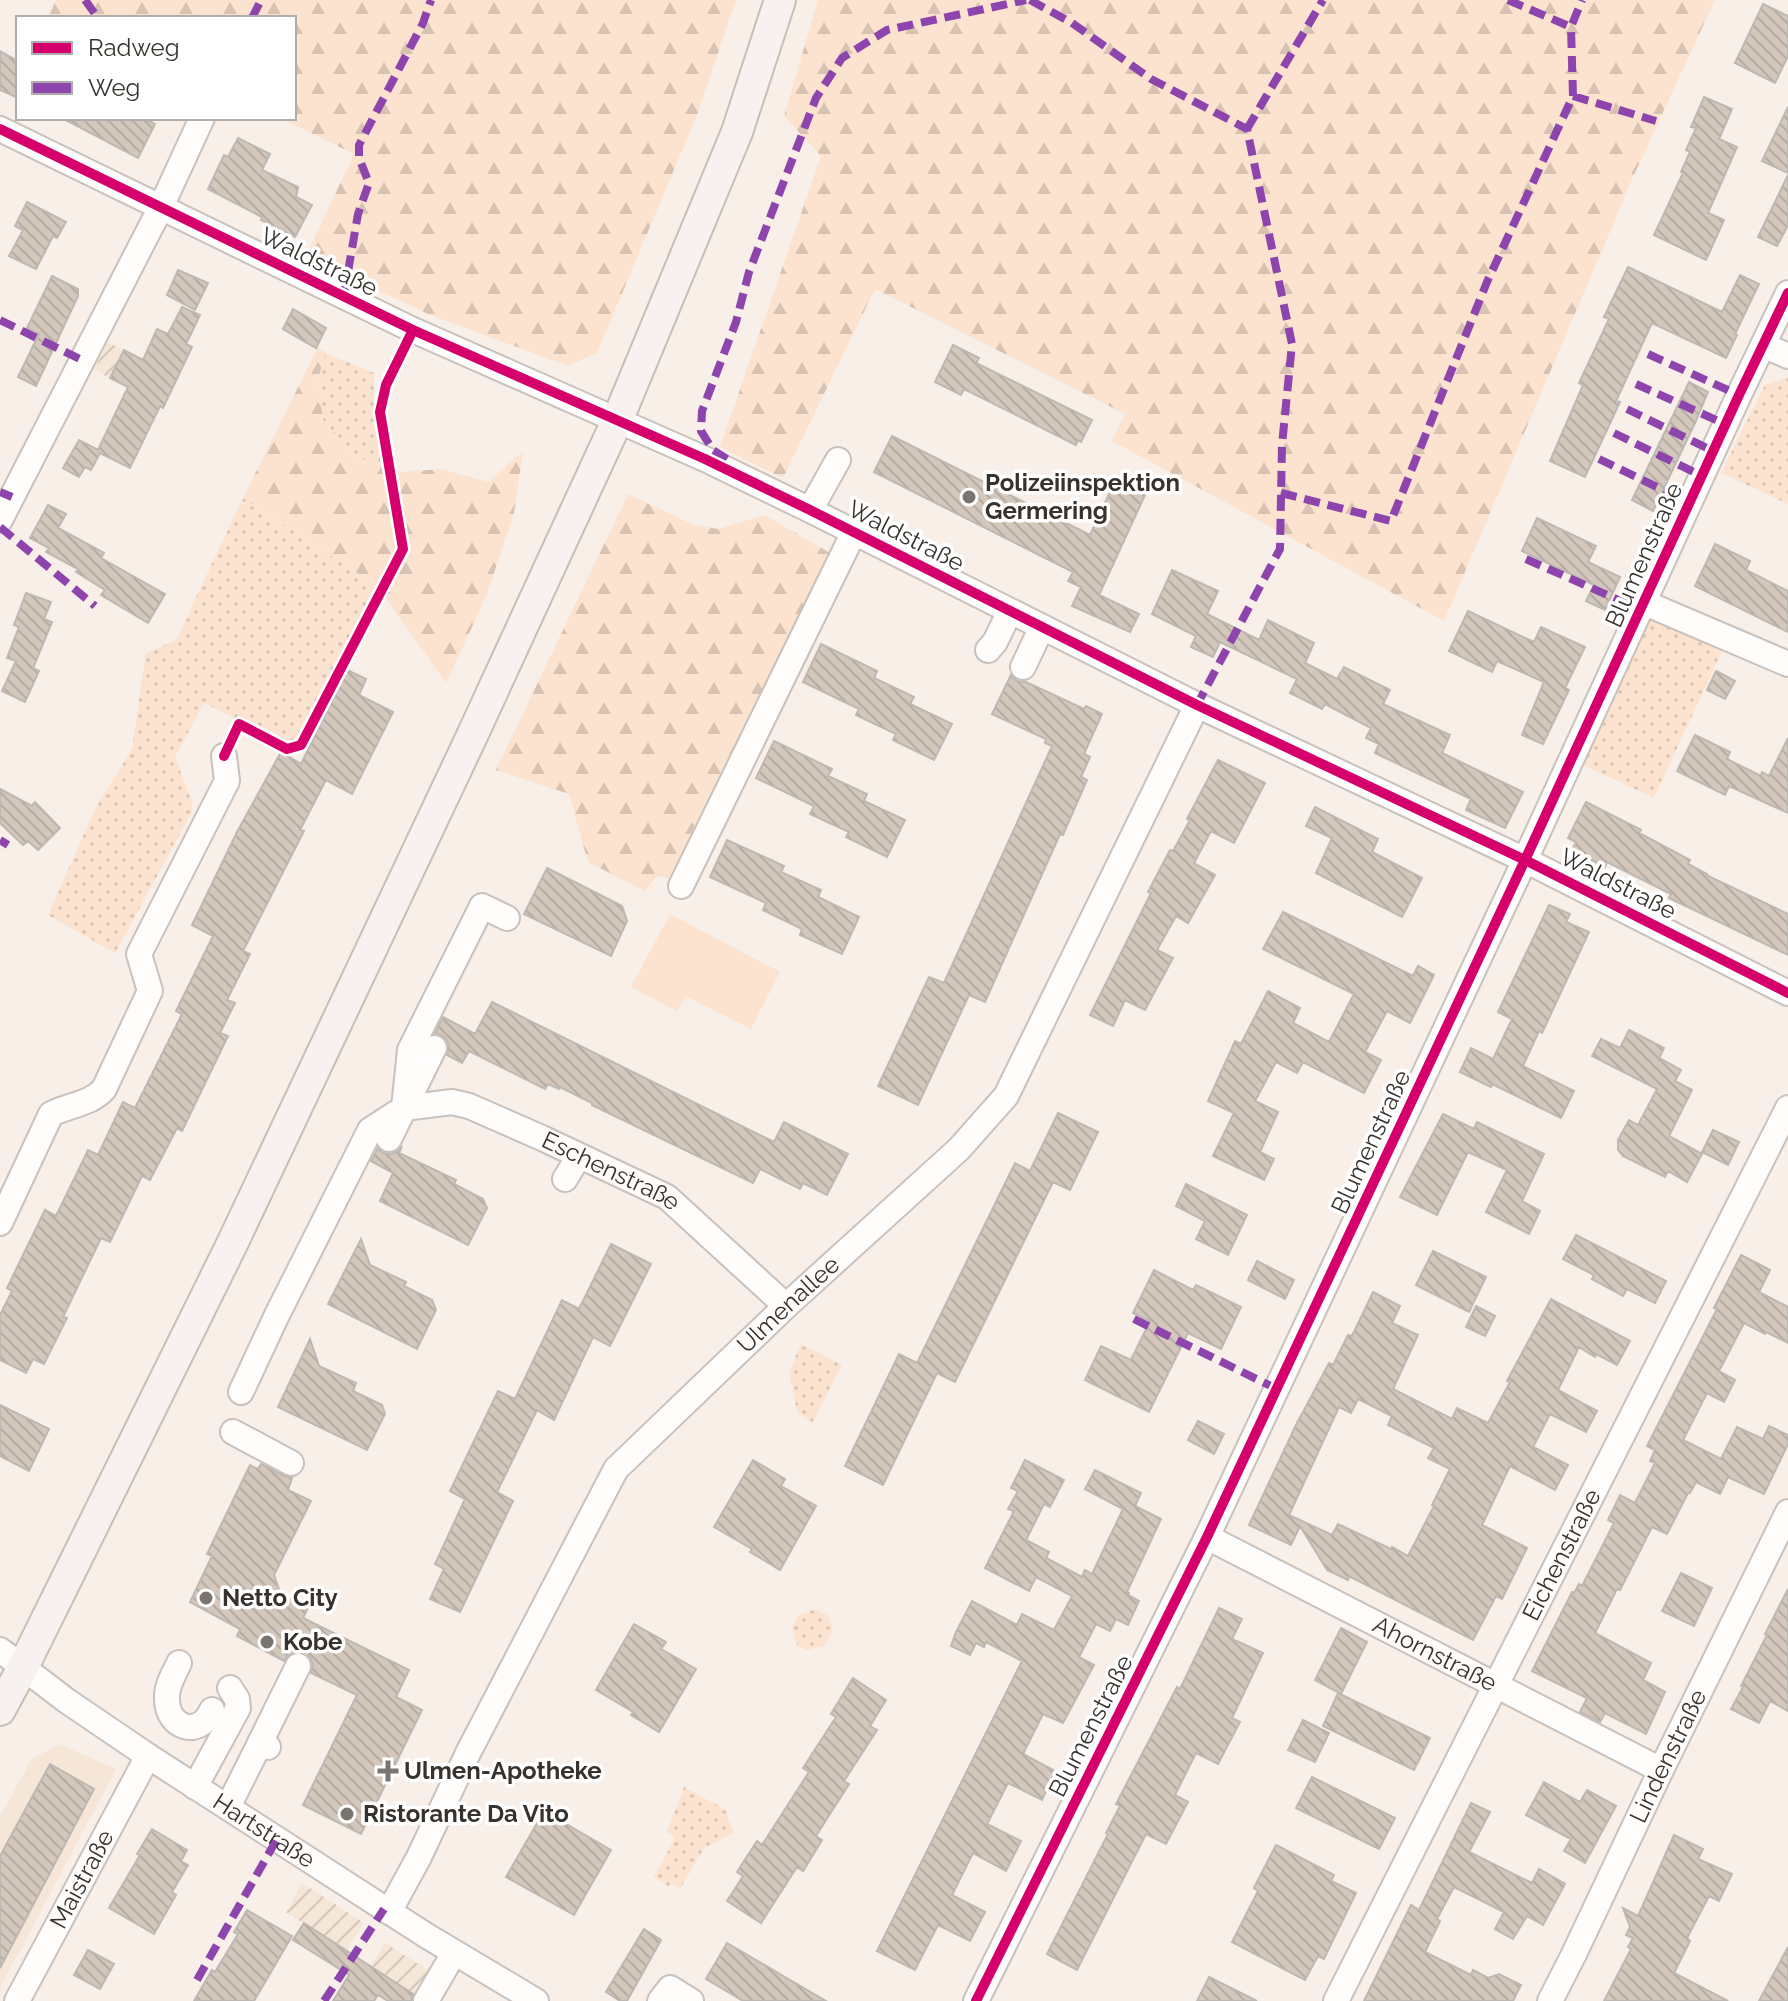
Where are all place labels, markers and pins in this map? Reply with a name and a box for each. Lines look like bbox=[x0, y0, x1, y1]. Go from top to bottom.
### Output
place label: Polizeiinspektion Germering bbox=[985, 468, 1180, 525]
marker: Polizeiinspektion Germering bbox=[960, 488, 978, 506]
place label: Netto City bbox=[222, 1583, 338, 1612]
marker: Netto City bbox=[197, 1589, 215, 1607]
place label: Kobe bbox=[283, 1627, 342, 1656]
marker: Kobe bbox=[258, 1633, 276, 1651]
place label: Ulmen-Apotheke bbox=[404, 1756, 602, 1785]
marker: Ulmen-Apotheke bbox=[379, 1762, 397, 1780]
place label: Ristorante Da Vito bbox=[363, 1799, 569, 1828]
marker: Ristorante Da Vito bbox=[338, 1805, 356, 1823]

